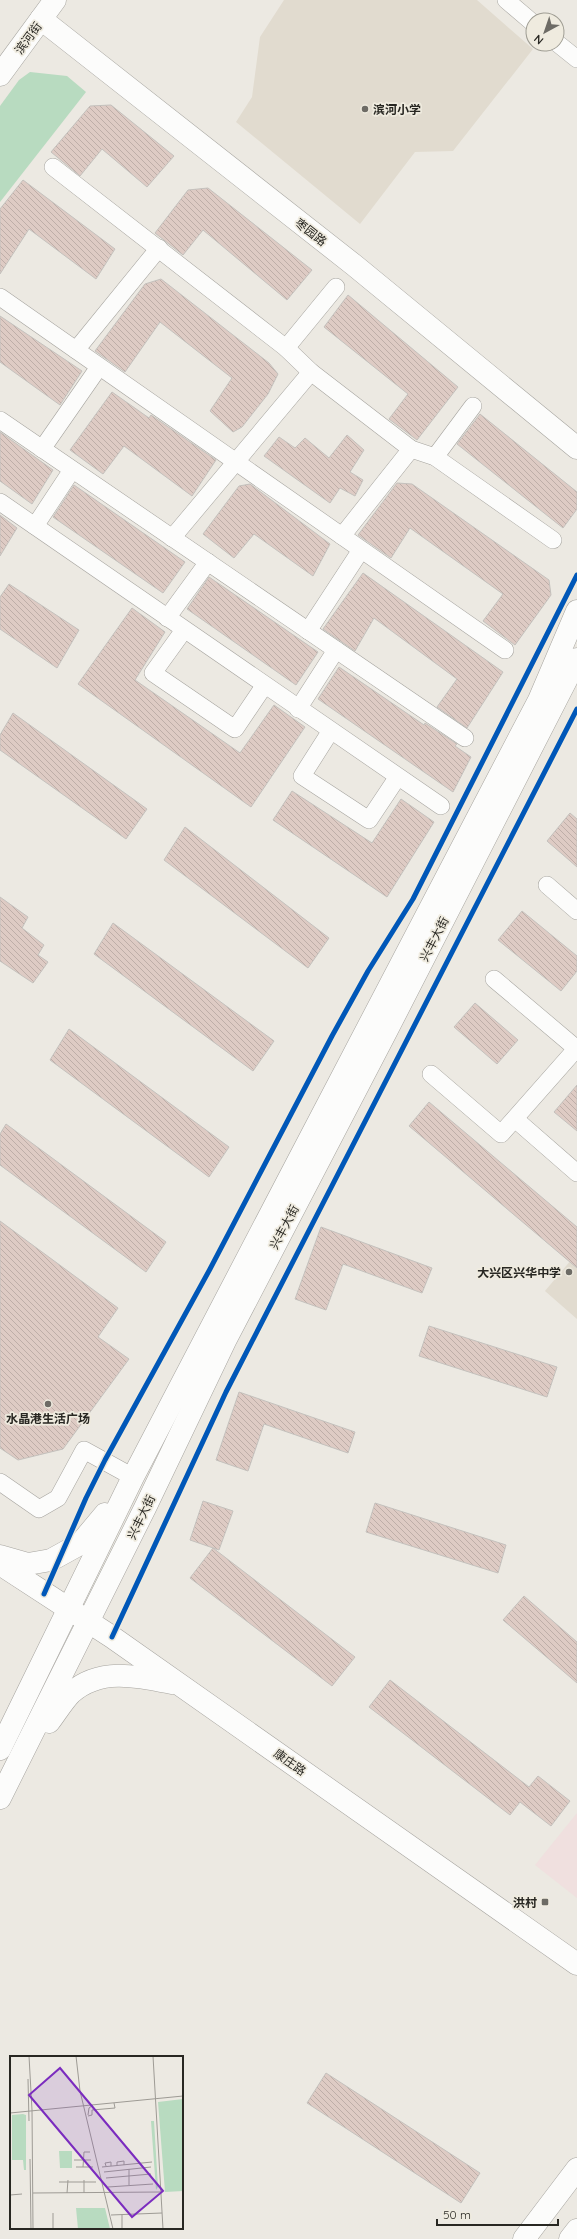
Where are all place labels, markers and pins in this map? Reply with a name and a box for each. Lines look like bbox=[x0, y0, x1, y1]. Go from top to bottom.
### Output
place label: 滨河小学 bbox=[373, 102, 421, 117]
marker: 滨河小学 bbox=[360, 104, 370, 114]
place label: 大兴区兴华中学 bbox=[477, 1265, 561, 1280]
marker: 大兴区兴华中学 bbox=[564, 1267, 574, 1277]
marker: 水晶港生活广场 bbox=[43, 1399, 53, 1409]
place label: 水晶港生活广场 bbox=[6, 1411, 90, 1426]
place label: 洪村 bbox=[513, 1895, 537, 1910]
marker: 洪村 bbox=[540, 1897, 550, 1907]

